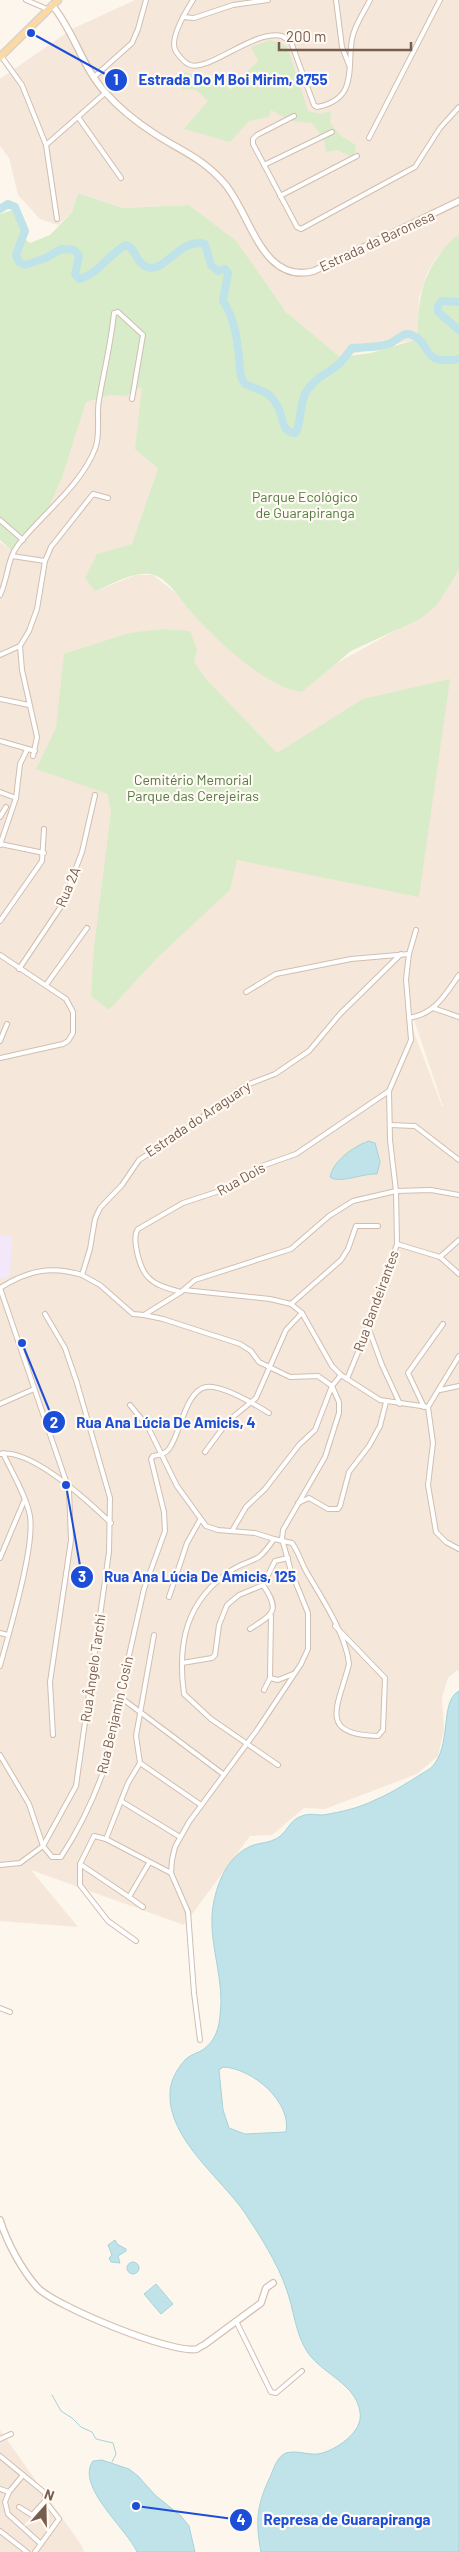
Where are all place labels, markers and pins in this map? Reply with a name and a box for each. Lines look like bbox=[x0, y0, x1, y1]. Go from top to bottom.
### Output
callout: Estrada Do M Boi Mirim, 8755 bbox=[104, 65, 338, 95]
callout: Rua Ana Lúcia De Amicis, 4 bbox=[42, 1407, 266, 1437]
callout: Rua Ana Lúcia De Amicis, 125 bbox=[69, 1562, 306, 1592]
callout: Represa de Guarapiranga bbox=[229, 2505, 440, 2535]

